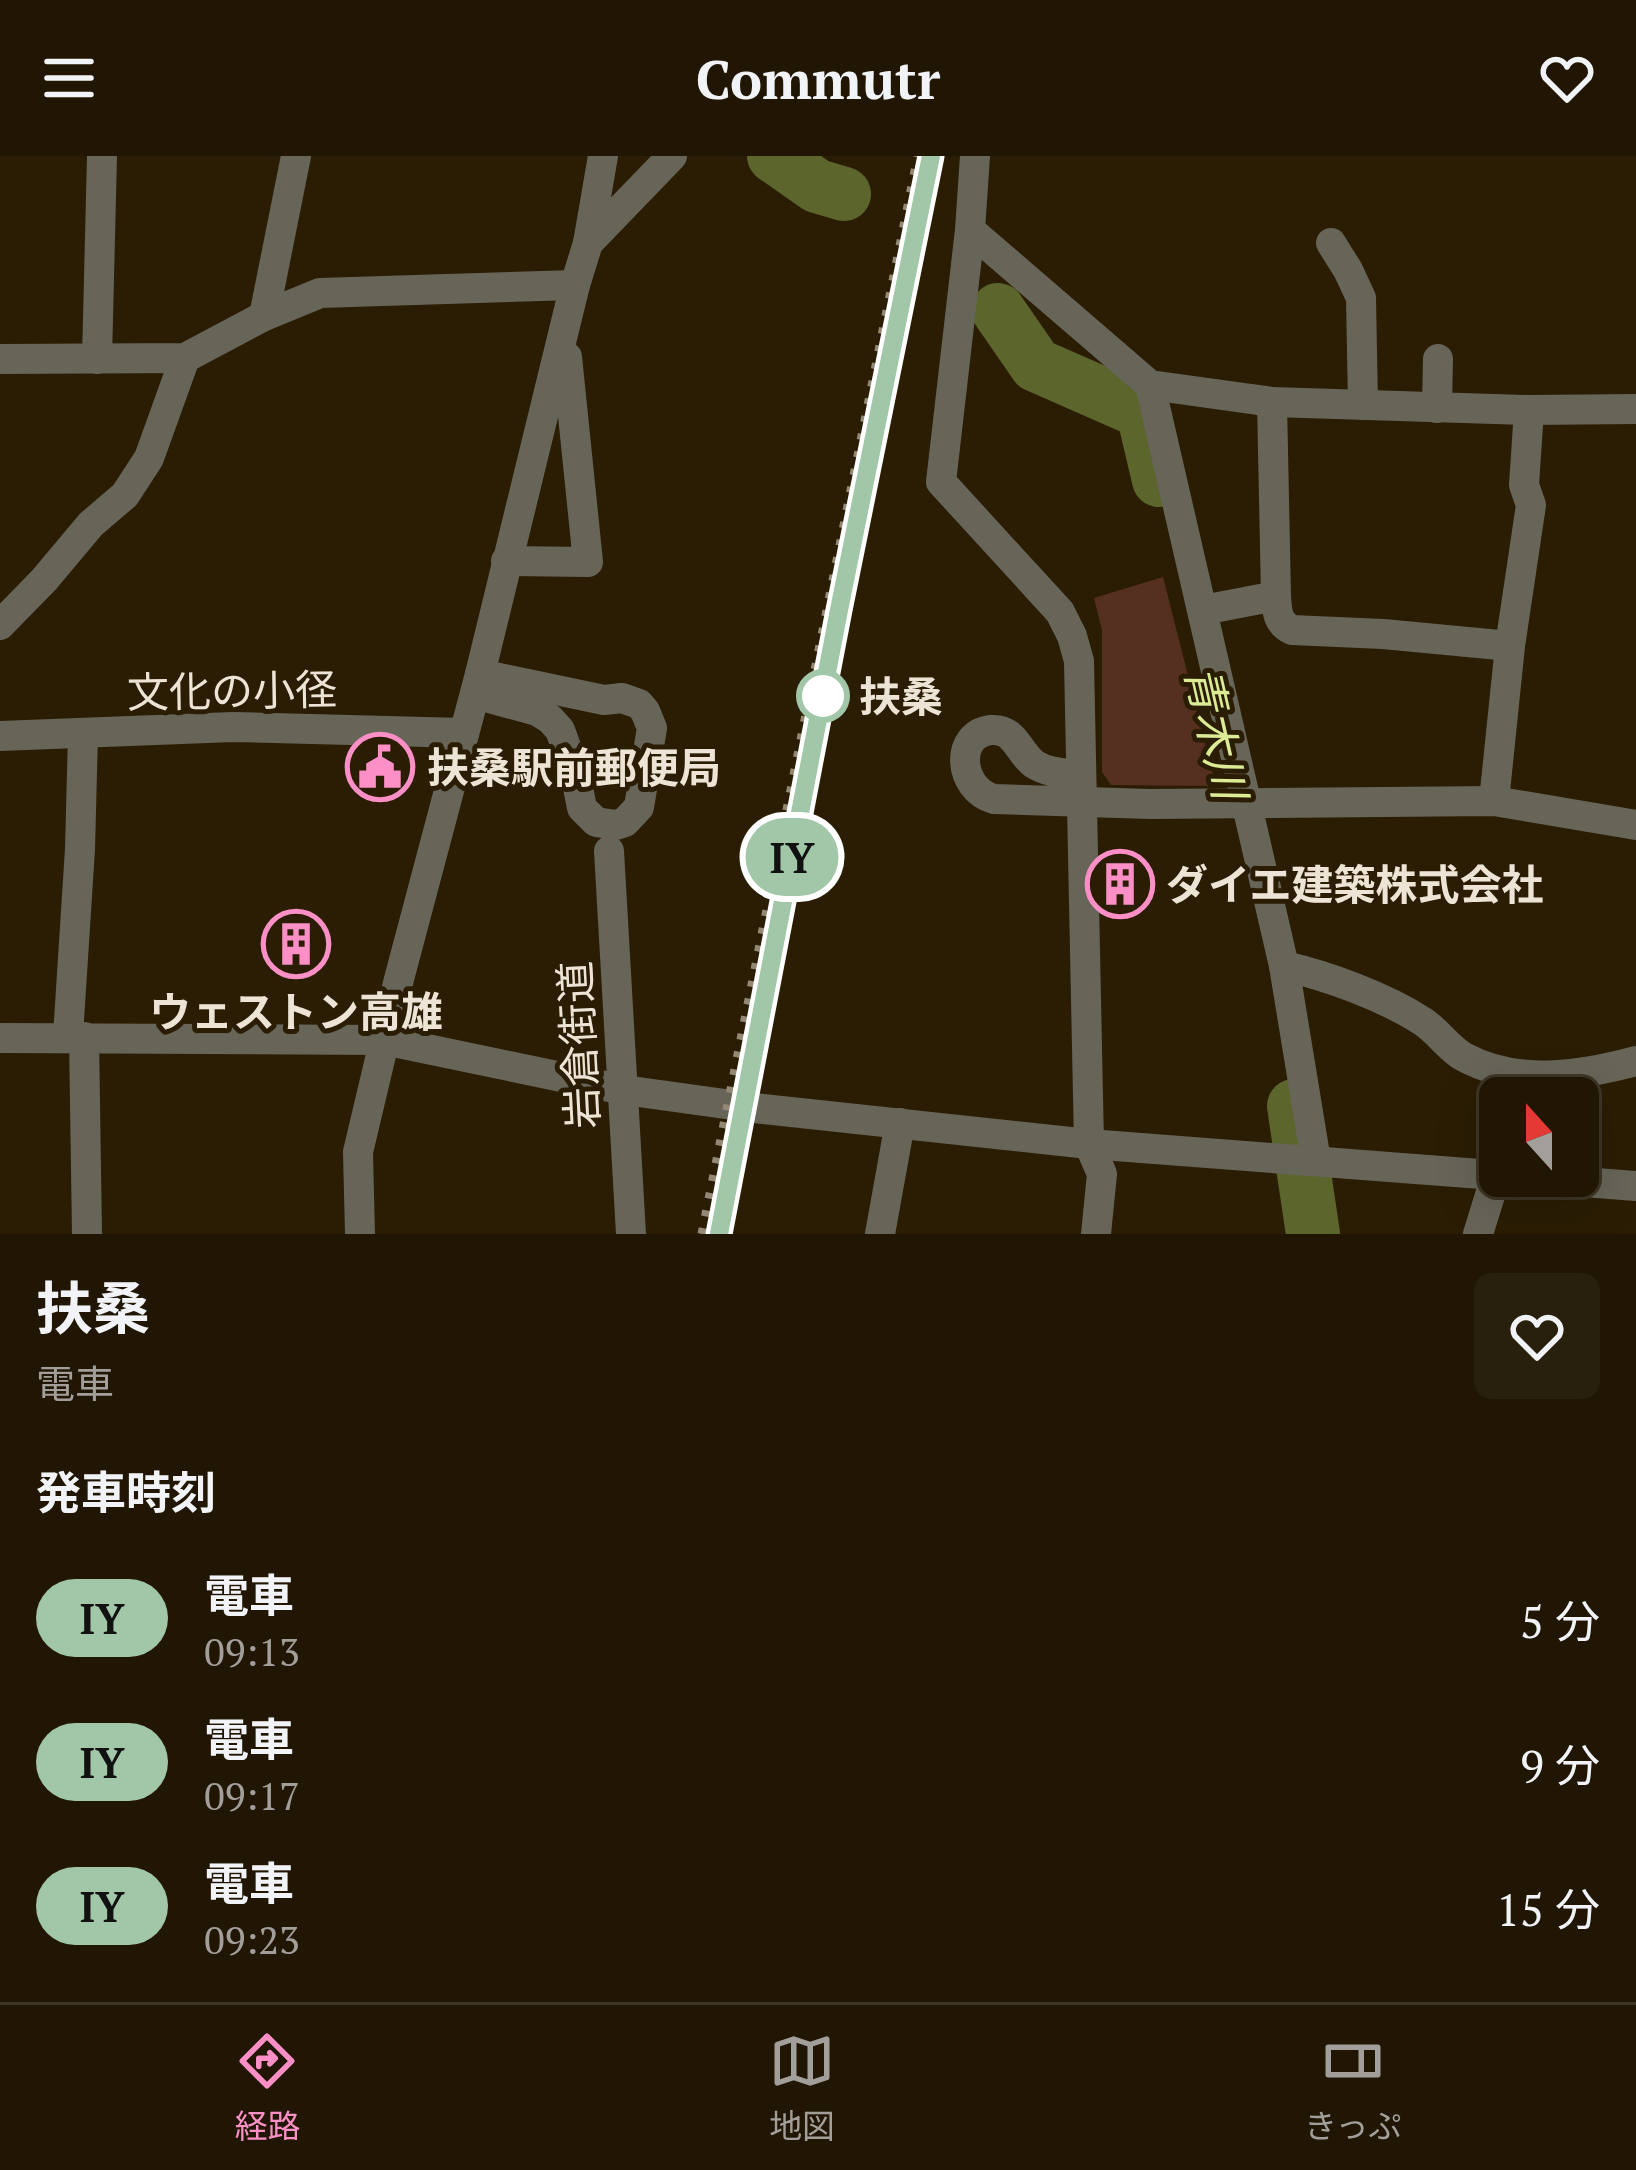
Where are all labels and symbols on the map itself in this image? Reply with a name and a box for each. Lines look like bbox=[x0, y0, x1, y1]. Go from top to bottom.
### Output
water label: 青木川 bbox=[1173, 659, 1262, 808]
street label: 文化の小径 bbox=[127, 660, 337, 720]
place label: 扶桑 bbox=[859, 668, 943, 724]
marker: 扶桑 bbox=[798, 671, 848, 721]
public building icon: 扶桑駅前郵便局 bbox=[345, 732, 415, 802]
place label: 扶桑駅前郵便局 bbox=[427, 739, 721, 795]
line badge: IY bbox=[738, 818, 846, 896]
building icon: ダイエ建築株式会社 bbox=[1085, 849, 1155, 919]
place label: ダイエ建築株式会社 bbox=[1166, 856, 1544, 912]
building icon: ウェストン高雄 bbox=[261, 909, 331, 979]
street label: 岩倉街道 bbox=[546, 960, 610, 1130]
place label: ウェストン高雄 bbox=[149, 983, 443, 1039]
north arrow bbox=[1479, 1077, 1599, 1197]

